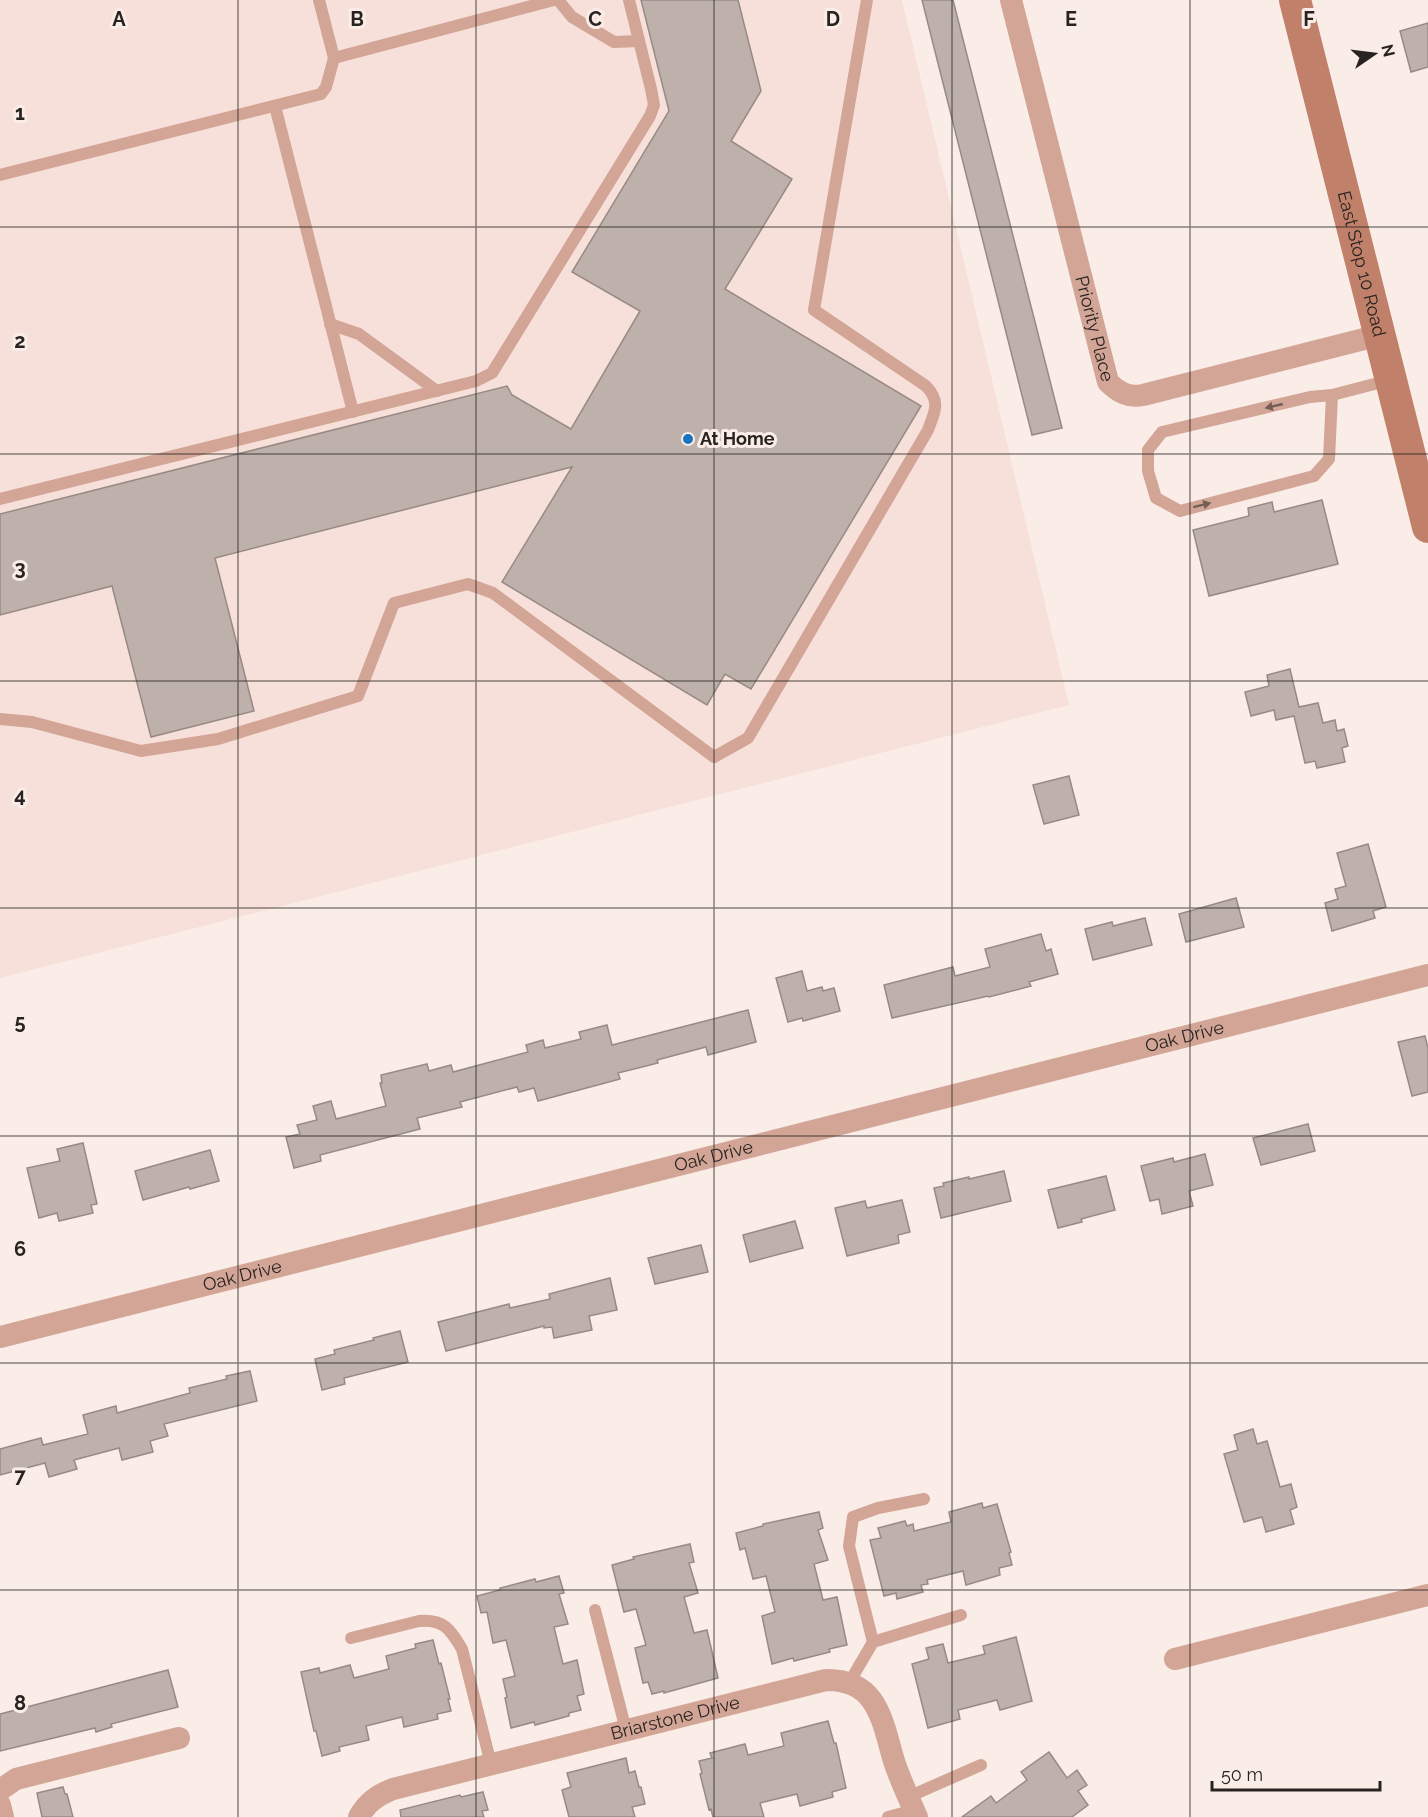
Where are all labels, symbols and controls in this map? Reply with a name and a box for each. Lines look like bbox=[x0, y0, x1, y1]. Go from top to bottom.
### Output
text: A bbox=[112, 7, 126, 31]
text: B bbox=[350, 7, 364, 31]
text: C bbox=[588, 7, 602, 31]
text: D bbox=[826, 7, 840, 31]
text: E bbox=[1065, 7, 1077, 31]
text: F bbox=[1303, 7, 1315, 31]
north arrow bbox=[1344, 24, 1404, 84]
text: N bbox=[1377, 42, 1399, 59]
text: 1 bbox=[15, 101, 25, 125]
street label: East Stop 10 Road bbox=[1334, 188, 1391, 339]
street label: Priority Place bbox=[1071, 273, 1119, 384]
text: 2 bbox=[14, 329, 26, 353]
one-way arrow bbox=[1265, 401, 1283, 411]
place label: At Home bbox=[700, 428, 775, 449]
marker: At Home bbox=[681, 432, 695, 446]
one-way arrow bbox=[1193, 499, 1211, 509]
text: 3 bbox=[14, 556, 26, 580]
text: 4 bbox=[14, 783, 26, 807]
text: 5 bbox=[14, 1010, 26, 1034]
street label: Oak Drive bbox=[1143, 1016, 1226, 1056]
street label: Oak Drive bbox=[672, 1135, 755, 1176]
text: 6 bbox=[14, 1237, 26, 1261]
street label: Oak Drive bbox=[201, 1255, 284, 1295]
text: 7 bbox=[14, 1464, 26, 1488]
text: 8 bbox=[14, 1691, 26, 1715]
street label: Briarstone Drive bbox=[608, 1691, 742, 1744]
scale bar bbox=[1212, 1754, 1380, 1792]
text: 50 m bbox=[1221, 1764, 1263, 1785]

